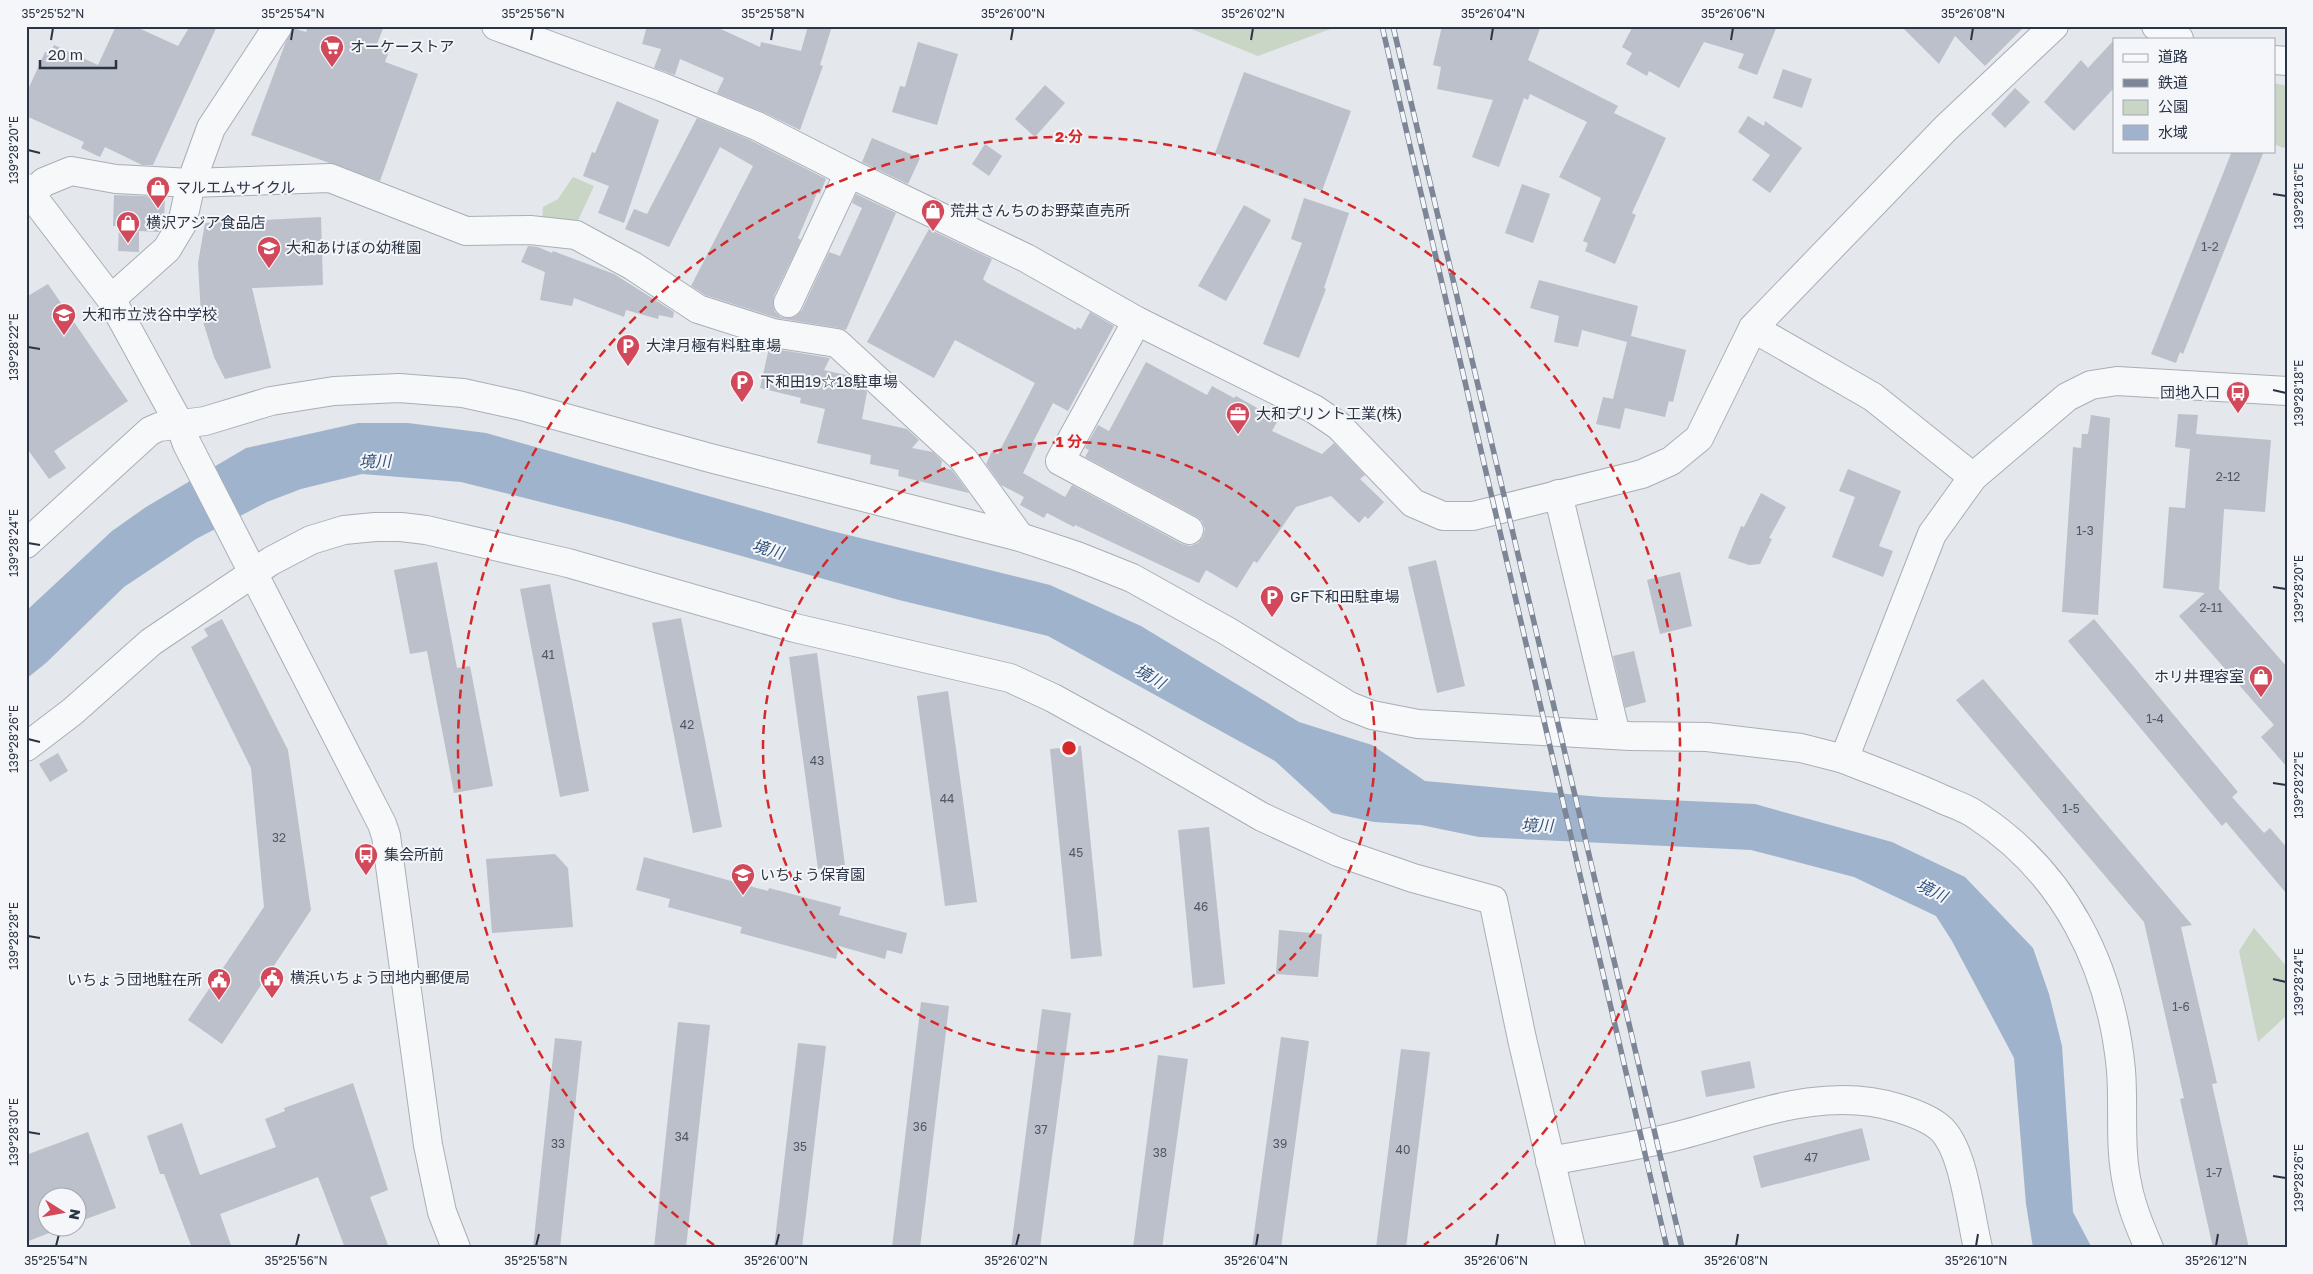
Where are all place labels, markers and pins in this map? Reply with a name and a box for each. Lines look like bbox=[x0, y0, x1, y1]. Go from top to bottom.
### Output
supermarket icon: オーケーストア bbox=[319, 34, 345, 68]
place label: オーケーストア bbox=[350, 37, 454, 55]
shop icon: マルエムサイクル bbox=[145, 175, 171, 209]
place label: マルエムサイクル bbox=[176, 178, 295, 196]
shop icon: 荒井さんちのお野菜直売所 bbox=[920, 198, 946, 232]
place label: 荒井さんちのお野菜直売所 bbox=[950, 201, 1130, 219]
shop icon: 横沢アジア食品店 bbox=[115, 210, 141, 244]
place label: 横沢アジア食品店 bbox=[146, 213, 265, 231]
school or university icon: 大和あけぼの幼稚園 bbox=[256, 235, 282, 269]
place label: 大和あけぼの幼稚園 bbox=[286, 238, 421, 256]
school or university icon: 大和市立渋谷中学校 bbox=[51, 302, 77, 336]
place label: 大和市立渋谷中学校 bbox=[82, 305, 217, 323]
parking icon: 大津月極有料駐車場 bbox=[615, 333, 641, 367]
place label: 大津月極有料駐車場 bbox=[646, 336, 781, 354]
parking icon: 下和田19☆18駐車場 bbox=[729, 369, 755, 403]
place label: 下和田19☆18駐車場 bbox=[760, 372, 898, 390]
bus stop icon: 団地入口 bbox=[2225, 380, 2251, 414]
place label: 団地入口 bbox=[2160, 383, 2220, 401]
office icon: 大和プリント工業(株) bbox=[1225, 401, 1251, 435]
place label: 大和プリント工業(株) bbox=[1256, 404, 1402, 422]
parking icon: GF下和田駐車場 bbox=[1259, 584, 1285, 618]
place label: GF下和田駐車場 bbox=[1290, 587, 1400, 605]
shop icon: ホリ井理容室 bbox=[2248, 664, 2274, 698]
place label: ホリ井理容室 bbox=[2154, 667, 2244, 685]
centre of rings bbox=[1060, 739, 1078, 757]
bus stop icon: 集会所前 bbox=[353, 842, 379, 876]
place label: 集会所前 bbox=[384, 845, 444, 863]
school or university icon: いちょう保育園 bbox=[730, 862, 756, 896]
place label: いちょう保育園 bbox=[760, 865, 865, 883]
public building icon: 横浜いちょう団地内郵便局 bbox=[259, 965, 285, 999]
public building icon: いちょう団地駐在所 bbox=[206, 967, 232, 1001]
place label: 横浜いちょう団地内郵便局 bbox=[290, 968, 470, 986]
place label: いちょう団地駐在所 bbox=[67, 970, 202, 988]

